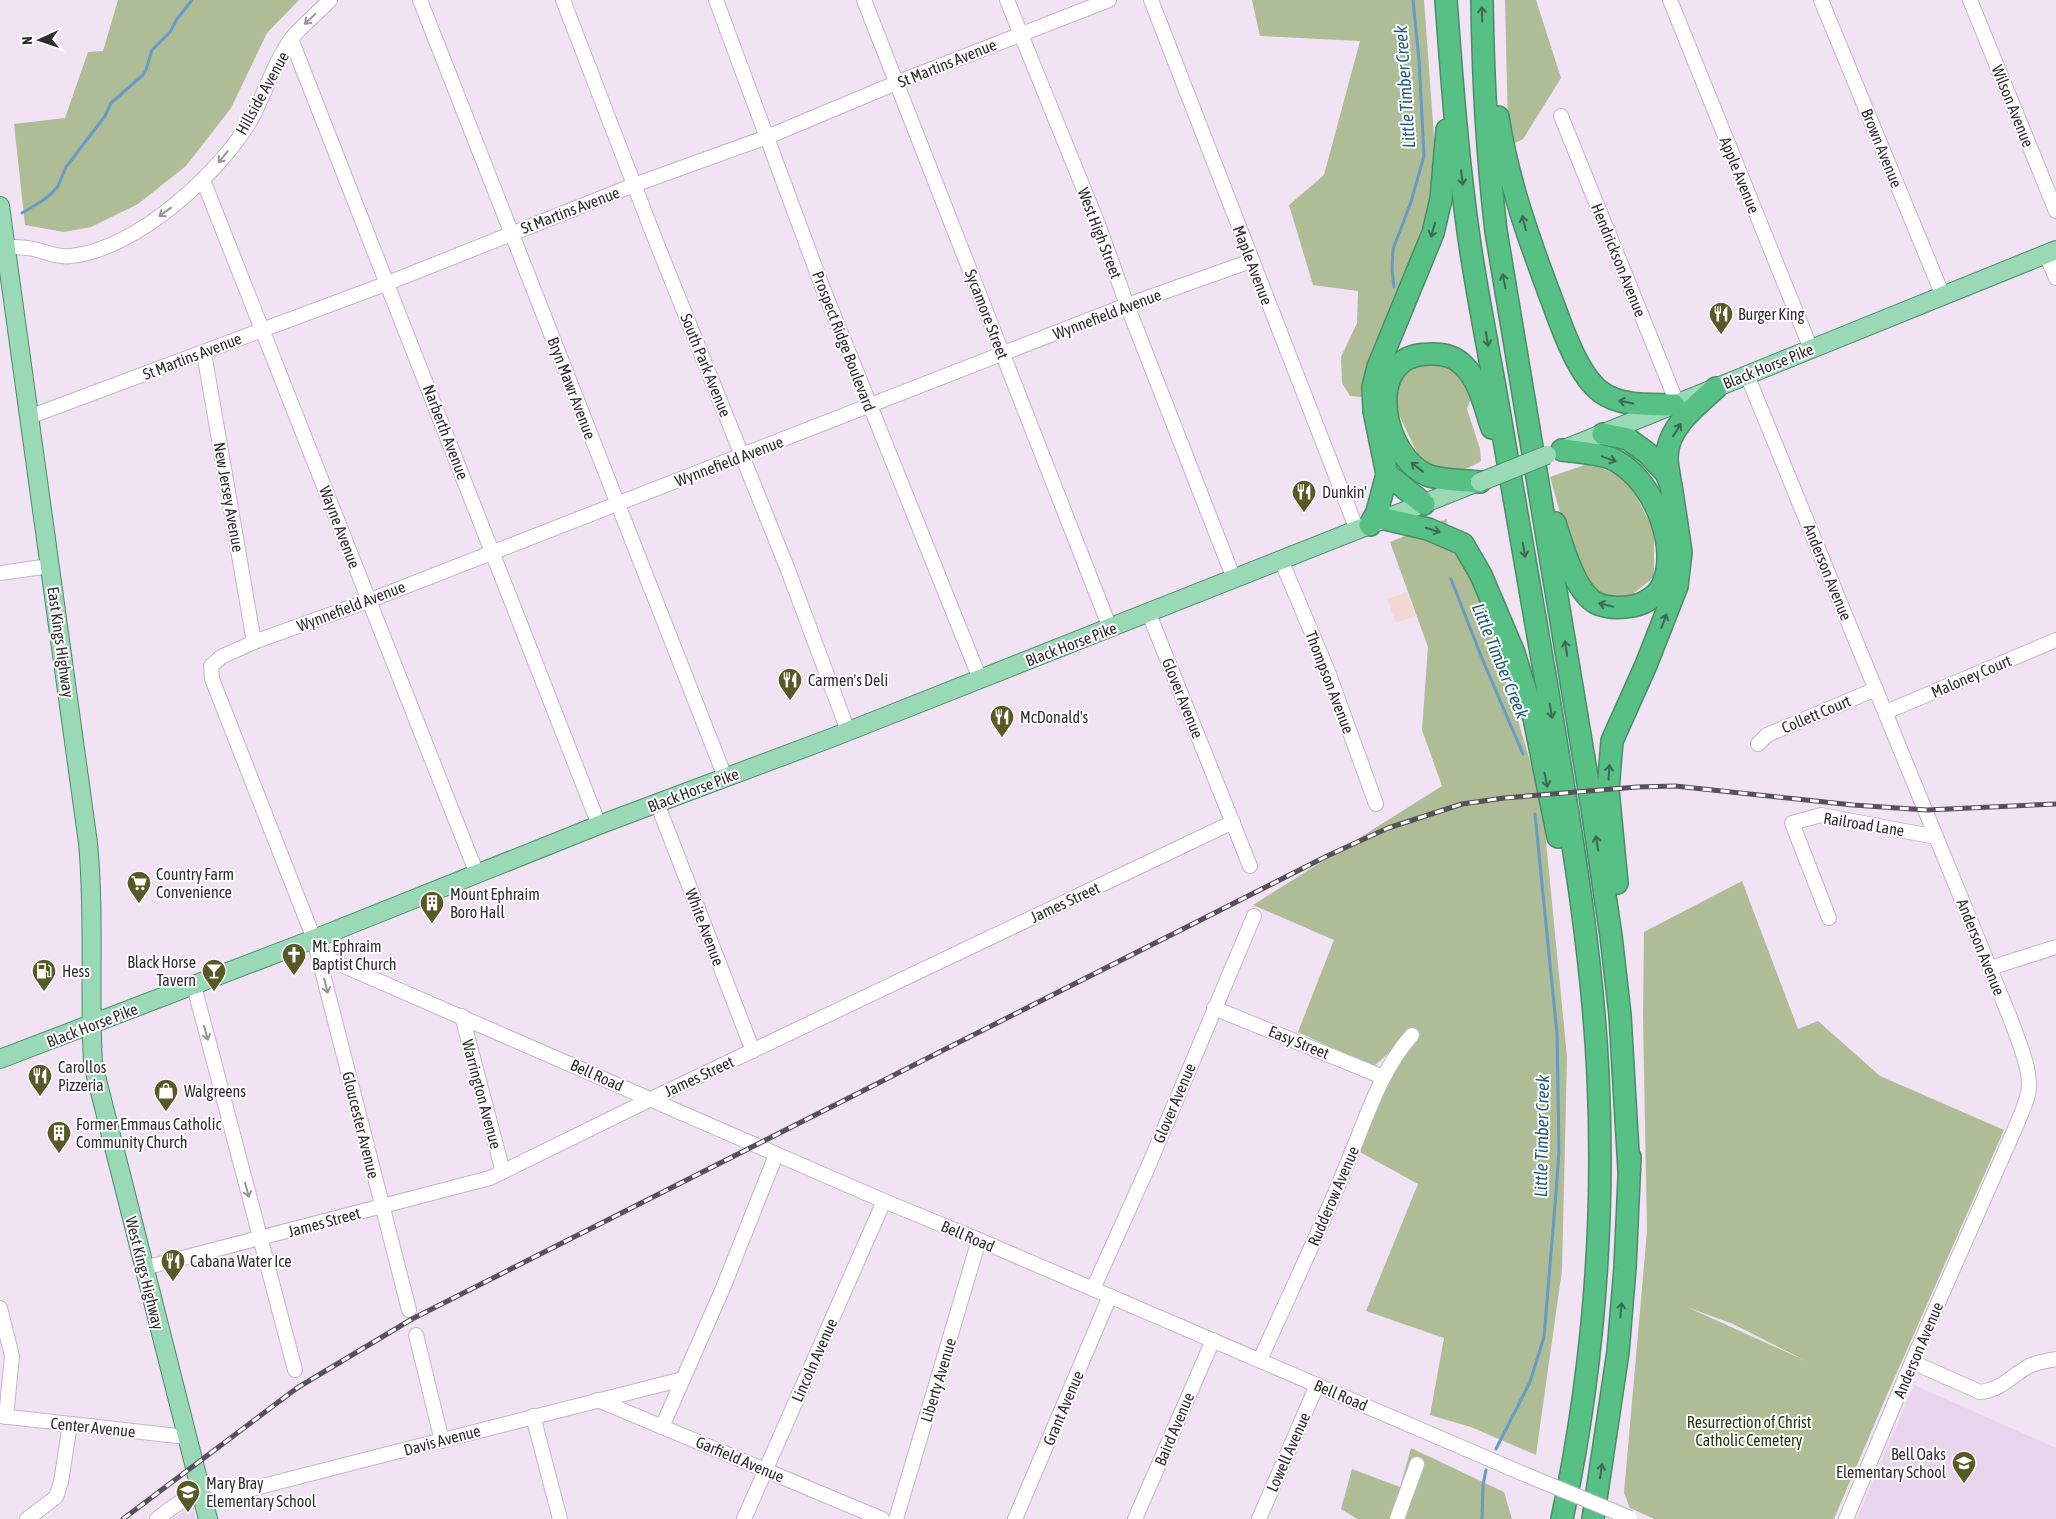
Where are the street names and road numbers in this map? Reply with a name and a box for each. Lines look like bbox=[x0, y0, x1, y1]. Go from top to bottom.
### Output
street label: St Martins Avenue bbox=[895, 35, 999, 91]
street label: Hillside Avenue bbox=[232, 48, 292, 138]
street label: Wilson Avenue bbox=[1988, 62, 2038, 150]
street label: Brown Avenue bbox=[1858, 106, 1906, 190]
street label: Apple Avenue bbox=[1716, 134, 1763, 216]
street label: St Martins Avenue bbox=[518, 183, 622, 237]
street label: West High Street bbox=[1074, 185, 1126, 282]
street label: Hendrickson Avenue bbox=[1588, 201, 1650, 319]
street label: Maple Avenue bbox=[1229, 223, 1276, 308]
street label: Sycamore Street bbox=[961, 267, 1013, 362]
street label: Prospect Ridge Boulevard bbox=[808, 268, 879, 414]
street label: Wynnefield Avenue bbox=[1050, 285, 1164, 344]
street label: South Park Avenue bbox=[677, 311, 735, 419]
street label: St Martins Avenue bbox=[140, 329, 244, 383]
street label: Bryn Mawr Avenue bbox=[543, 334, 600, 442]
street label: Black Horse Pike bbox=[1720, 340, 1816, 392]
street label: Narberth Avenue bbox=[420, 382, 472, 482]
street label: Wynnefield Avenue bbox=[672, 432, 786, 491]
street label: New Jersey Avenue bbox=[209, 441, 248, 554]
street label: Wayne Avenue bbox=[315, 483, 364, 571]
street label: Anderson Avenue bbox=[1800, 521, 1856, 623]
street label: Wynnefield Avenue bbox=[294, 577, 408, 636]
street label: East Kings Highway bbox=[43, 585, 78, 699]
street label: Black Horse Pike bbox=[1023, 618, 1119, 670]
street label: Thompson Avenue bbox=[1301, 628, 1358, 736]
street label: Maloney Court bbox=[1928, 651, 2014, 702]
street label: Glover Avenue bbox=[1159, 655, 1207, 741]
street label: Collett Court bbox=[1779, 691, 1854, 737]
street label: Black Horse Pike bbox=[645, 764, 741, 816]
street label: Railroad Lane bbox=[1822, 809, 1906, 839]
street label: James Street bbox=[1028, 878, 1103, 926]
street label: White Avenue bbox=[682, 886, 728, 968]
street label: Anderson Avenue bbox=[1953, 896, 2009, 998]
street label: Black Horse Pike bbox=[44, 999, 140, 1051]
street label: Easy Street bbox=[1266, 1022, 1332, 1063]
street label: Warrington Avenue bbox=[458, 1037, 505, 1151]
street label: James Street bbox=[662, 1052, 737, 1100]
street label: Bell Road bbox=[568, 1055, 626, 1095]
street label: Glover Avenue bbox=[1149, 1060, 1199, 1146]
street label: Gloucester Avenue bbox=[339, 1070, 383, 1180]
street label: Rudderow Avenue bbox=[1304, 1144, 1362, 1248]
street label: James Street bbox=[286, 1204, 363, 1240]
street label: West Kings Highway bbox=[121, 1215, 168, 1332]
street label: Bell Road bbox=[939, 1217, 997, 1255]
street label: Anderson Avenue bbox=[1890, 1299, 1946, 1401]
street label: Lincoln Avenue bbox=[788, 1315, 840, 1405]
street label: Liberty Avenue bbox=[917, 1336, 960, 1425]
street label: Grant Avenue bbox=[1039, 1368, 1087, 1448]
street label: Bell Road bbox=[1312, 1376, 1370, 1414]
street label: Baird Avenue bbox=[1151, 1390, 1197, 1468]
street label: Lowell Avenue bbox=[1262, 1409, 1314, 1495]
street label: Center Avenue bbox=[50, 1414, 136, 1440]
street label: Davis Avenue bbox=[402, 1421, 482, 1459]
street label: Garfield Avenue bbox=[693, 1432, 787, 1486]

